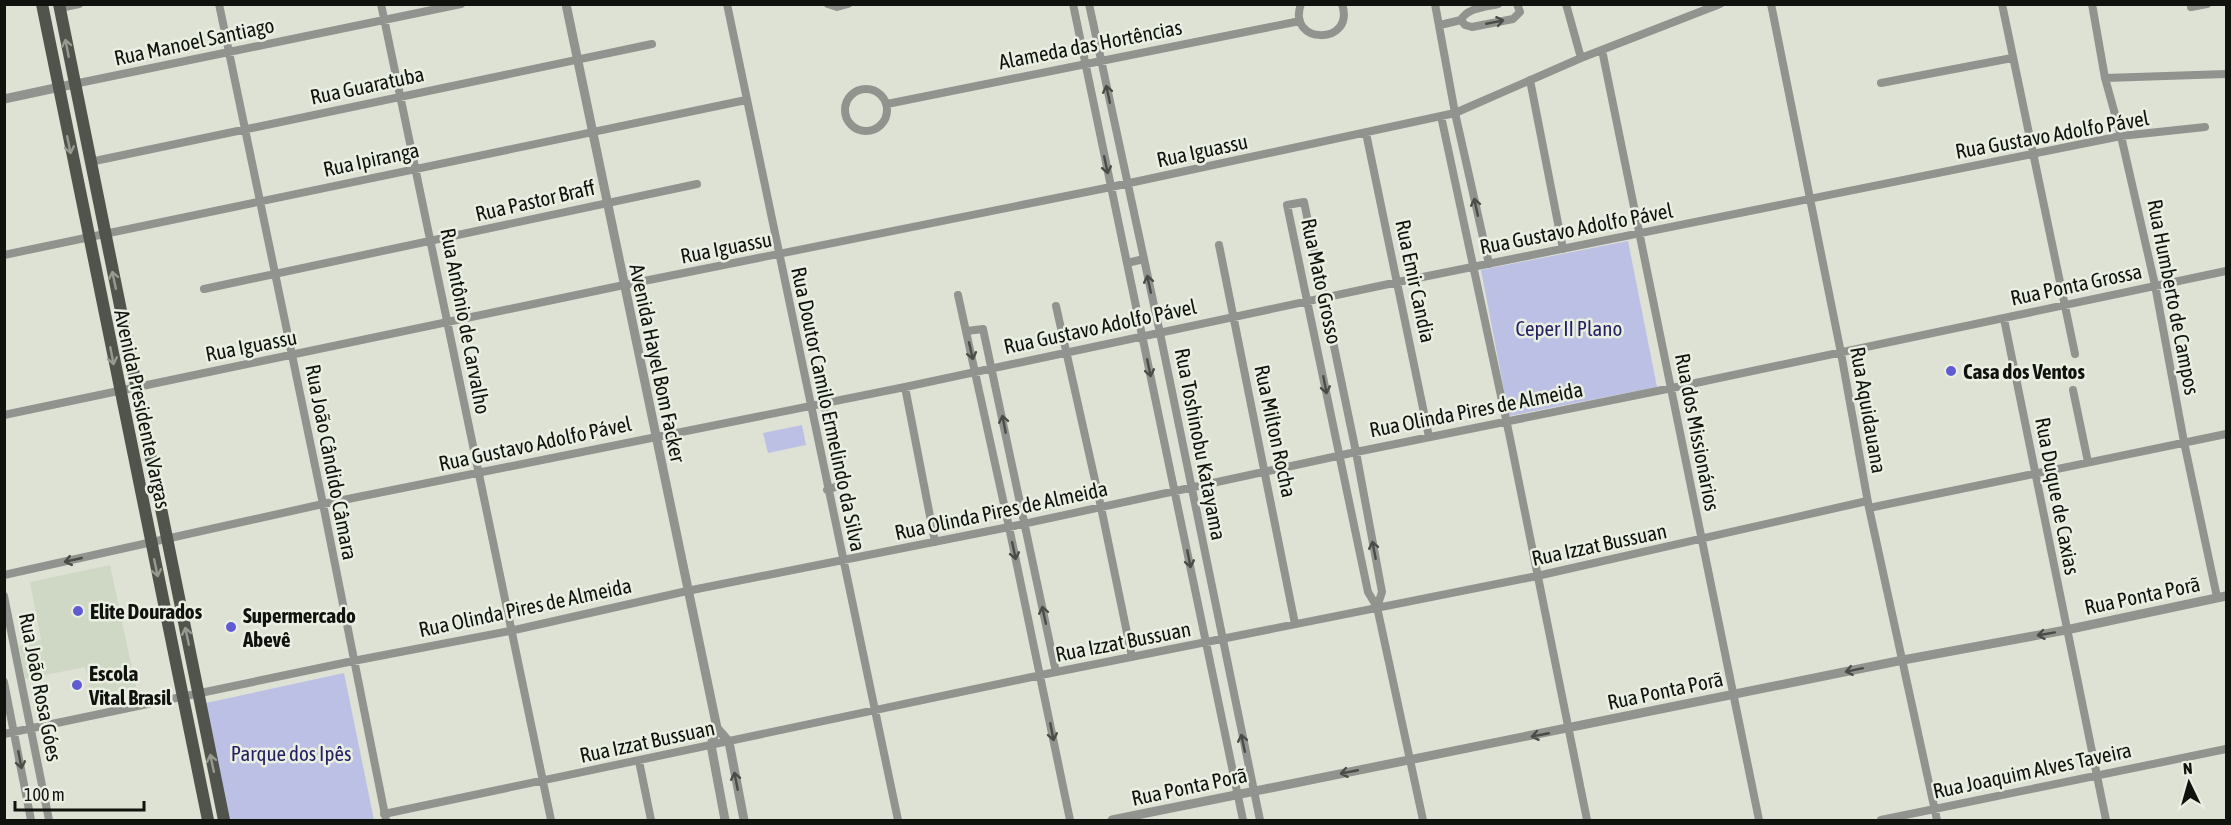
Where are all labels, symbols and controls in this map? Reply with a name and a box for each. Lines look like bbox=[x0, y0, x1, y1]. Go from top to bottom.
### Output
street label: Rua Manoel Santiago bbox=[112, 12, 276, 70]
street label: Alameda das Hortências bbox=[996, 14, 1184, 74]
one-way arrow bbox=[1485, 16, 1504, 27]
one-way arrow bbox=[61, 39, 72, 58]
street label: Rua Guaratuba bbox=[308, 61, 426, 109]
one-way arrow bbox=[1102, 84, 1113, 104]
street label: Rua Gustavo Adolfo Pável bbox=[1953, 105, 2151, 163]
street label: Rua Iguassu bbox=[1154, 129, 1250, 171]
one-way arrow bbox=[64, 135, 76, 154]
street label: Rua Ipiranga bbox=[321, 137, 421, 181]
one-way arrow bbox=[1101, 154, 1112, 174]
street label: Rua Pastor Braff bbox=[473, 174, 598, 225]
street label: Rua Gustavo Adolfo Pável bbox=[1477, 197, 1675, 259]
street label: Rua Humberto de Campos bbox=[2143, 197, 2205, 397]
one-way arrow bbox=[1470, 198, 1481, 217]
street label: Rua Mato Grosso bbox=[1297, 216, 1347, 346]
street label: Rua Emir Candia bbox=[1391, 217, 1441, 345]
street label: Rua Antônio de Carvalho bbox=[436, 226, 496, 416]
street label: Rua Iguassu bbox=[678, 226, 774, 268]
street label: Rua Ponta Grossa bbox=[2008, 258, 2144, 310]
street label: Avenida Hayel Bom Facker bbox=[625, 262, 691, 465]
street label: Rua Doutor Camilo Ermelindo da Silva bbox=[787, 265, 871, 553]
one-way arrow bbox=[108, 271, 119, 291]
one-way arrow bbox=[1143, 275, 1155, 294]
street label: Rua Gustavo Adolfo Pável bbox=[1001, 294, 1199, 358]
street label: Avenida Presidente Vargas bbox=[110, 307, 176, 511]
park label: Ceper II Plano bbox=[1516, 316, 1622, 340]
street label: Rua Iguassu bbox=[203, 324, 299, 366]
one-way arrow bbox=[966, 341, 978, 360]
street label: Rua Aquidauana bbox=[1846, 345, 1892, 475]
one-way arrow bbox=[107, 346, 118, 366]
street label: Rua Toshinobu Katayama bbox=[1171, 346, 1231, 542]
street label: Rua dos Missionários bbox=[1671, 351, 1725, 513]
one-way arrow bbox=[1144, 358, 1155, 377]
place label: Casa dos Ventos bbox=[1963, 359, 2085, 383]
street label: Rua João Cândido Câmara bbox=[301, 362, 363, 562]
street label: Rua Milton Rocha bbox=[1250, 363, 1302, 499]
marker: Casa dos Ventos bbox=[1944, 364, 1958, 378]
one-way arrow bbox=[1320, 375, 1331, 395]
street label: Rua Olinda Pires de Almeida bbox=[1367, 377, 1585, 441]
street label: Rua Gustavo Adolfo Pável bbox=[436, 411, 634, 475]
one-way arrow bbox=[998, 414, 1009, 434]
street label: Rua Duque de Caxias bbox=[2031, 415, 2085, 577]
street label: Rua Olinda Pires de Almeida bbox=[892, 476, 1110, 544]
street label: Rua Izzat Bussuan bbox=[1529, 518, 1669, 570]
one-way arrow bbox=[1009, 541, 1021, 560]
one-way arrow bbox=[1368, 541, 1379, 560]
one-way arrow bbox=[1184, 548, 1195, 568]
one-way arrow bbox=[63, 555, 83, 566]
one-way arrow bbox=[150, 558, 162, 577]
street label: Rua Ponta Porã bbox=[2082, 571, 2202, 619]
street label: Rua Olinda Pires de Almeida bbox=[416, 573, 634, 641]
place label: Elite Dourados bbox=[90, 599, 203, 623]
place label: Supermercado Abevê bbox=[242, 603, 356, 651]
marker: Elite Dourados bbox=[71, 604, 85, 618]
one-way arrow bbox=[1038, 605, 1049, 625]
street label: Rua João Rosa Góes bbox=[15, 611, 67, 763]
street label: Rua Izzat Bussuan bbox=[1053, 616, 1193, 666]
marker: Supermercado Abevê bbox=[224, 620, 238, 634]
one-way arrow bbox=[180, 627, 192, 646]
one-way arrow bbox=[2037, 628, 2056, 639]
place label: Escola Vital Brasil bbox=[88, 661, 172, 709]
one-way arrow bbox=[1845, 665, 1865, 676]
street label: Rua Ponta Porã bbox=[1605, 666, 1725, 714]
marker: Escola Vital Brasil bbox=[70, 678, 84, 692]
street label: Rua Izzat Bussuan bbox=[577, 715, 717, 767]
one-way arrow bbox=[1047, 722, 1058, 741]
one-way arrow bbox=[1531, 730, 1550, 741]
one-way arrow bbox=[1237, 733, 1249, 752]
street label: Rua Joaquim Alves Taveira bbox=[1931, 737, 2133, 803]
park label: Parque dos Ipês bbox=[231, 741, 351, 765]
one-way arrow bbox=[15, 749, 26, 769]
north arrow bbox=[2159, 753, 2219, 813]
one-way arrow bbox=[206, 754, 217, 774]
text: N bbox=[2182, 759, 2193, 777]
street label: Rua Ponta Porã bbox=[1129, 762, 1249, 810]
one-way arrow bbox=[1339, 767, 1359, 778]
one-way arrow bbox=[730, 772, 741, 791]
scale bar bbox=[15, 774, 144, 812]
text: 100 m bbox=[24, 784, 65, 805]

